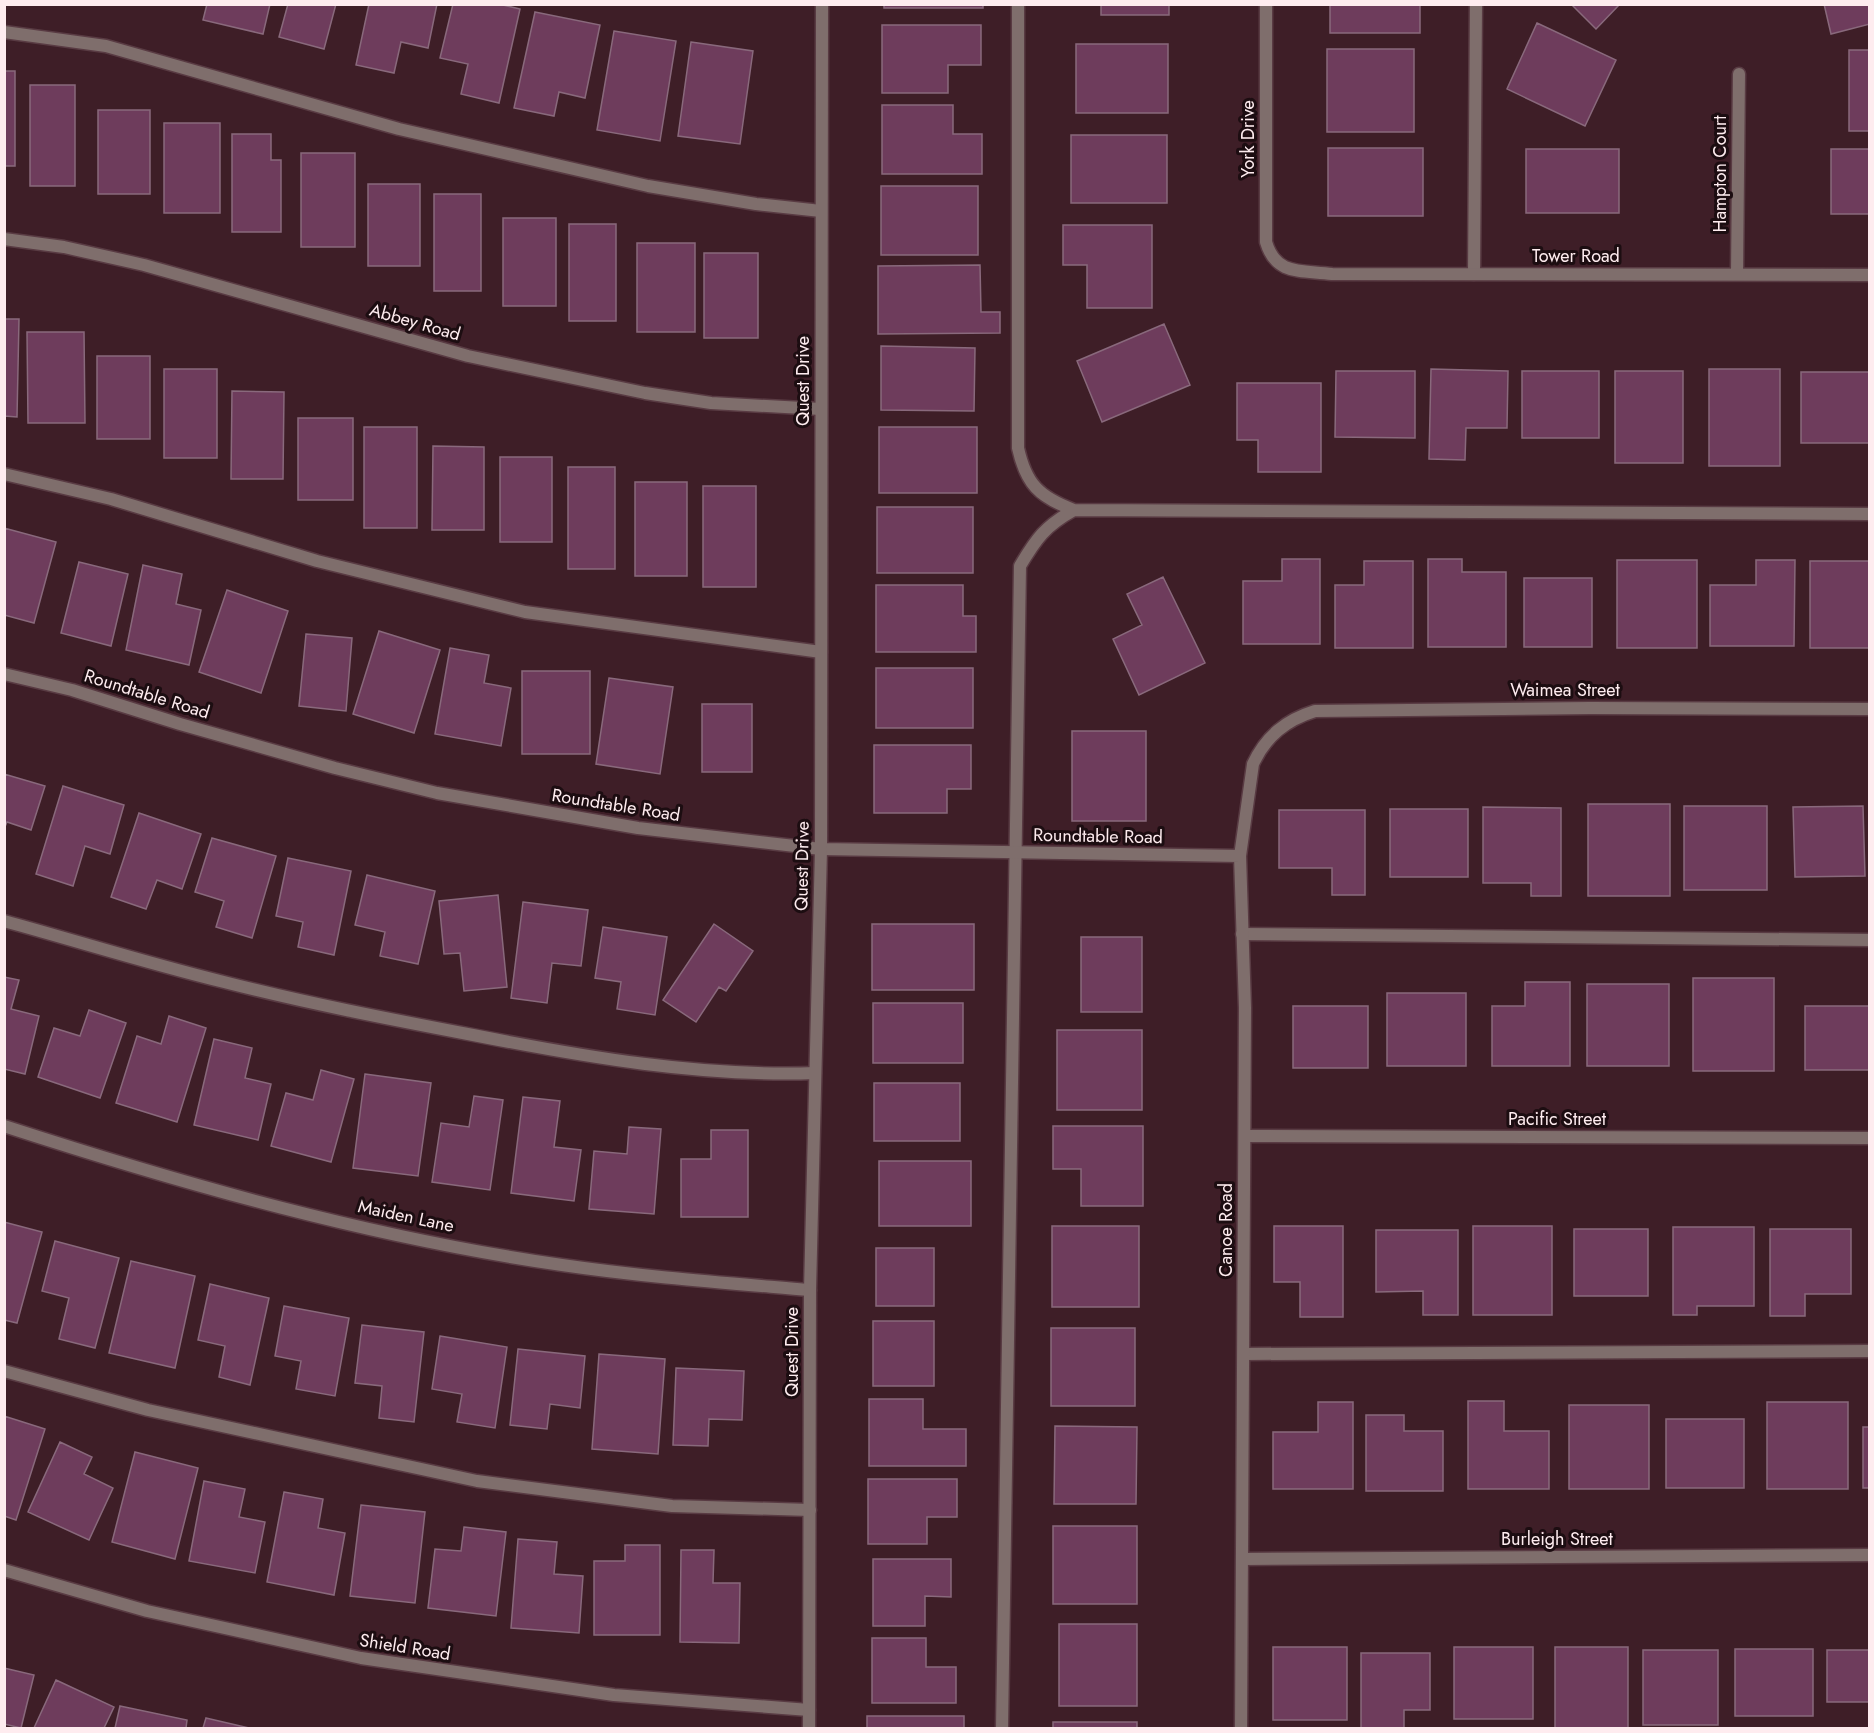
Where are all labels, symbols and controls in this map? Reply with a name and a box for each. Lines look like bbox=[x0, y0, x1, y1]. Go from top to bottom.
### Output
street label: York Drive bbox=[1235, 100, 1261, 178]
street label: Hampton Court bbox=[1707, 115, 1733, 232]
street label: Tower Road bbox=[1532, 243, 1620, 269]
street label: Abbey Road bbox=[366, 297, 464, 347]
street label: Quest Drive bbox=[790, 336, 816, 426]
street label: Roundtable Road bbox=[81, 663, 213, 725]
street label: Waimea Street bbox=[1510, 677, 1621, 703]
street label: Roundtable Road bbox=[550, 782, 682, 828]
street label: Quest Drive bbox=[788, 821, 816, 911]
street label: Roundtable Road bbox=[1033, 822, 1163, 850]
street label: Pacific Street bbox=[1508, 1106, 1607, 1132]
street label: Canoe Road bbox=[1213, 1183, 1239, 1277]
street label: Maiden Lane bbox=[355, 1193, 457, 1239]
street label: Quest Drive bbox=[779, 1307, 805, 1397]
street label: Burleigh Street bbox=[1501, 1526, 1614, 1552]
street label: Shield Road bbox=[358, 1627, 452, 1667]

